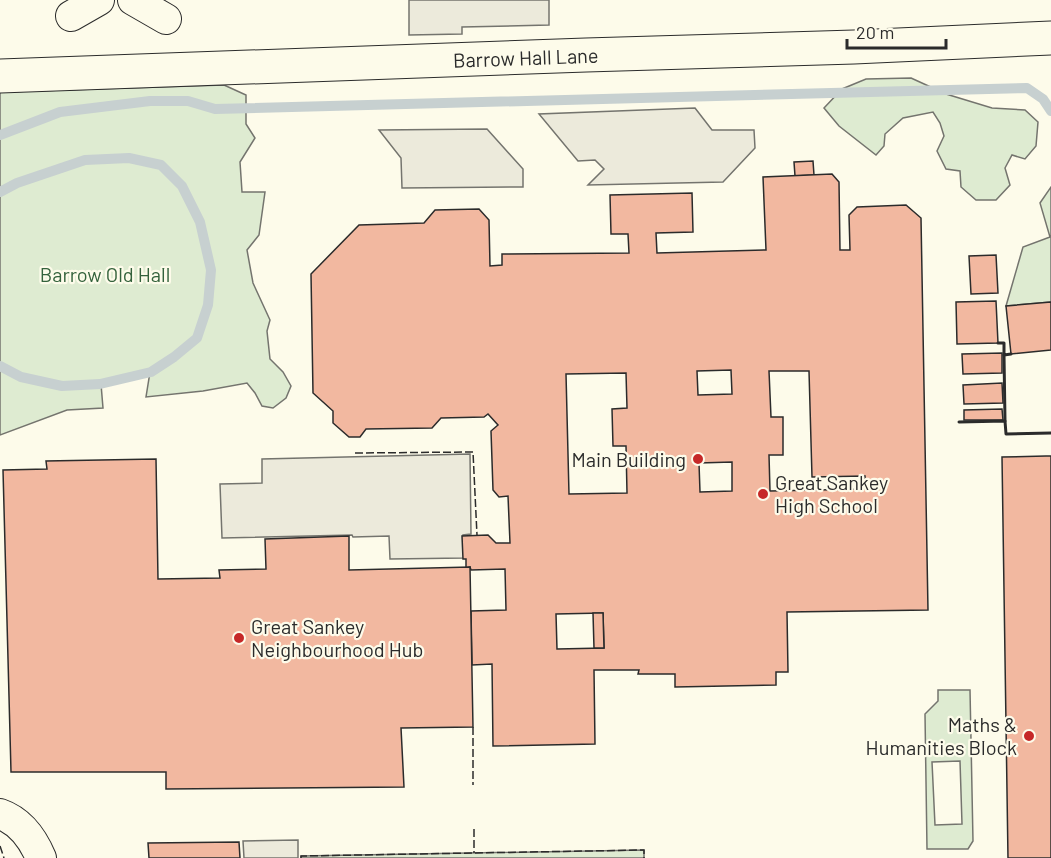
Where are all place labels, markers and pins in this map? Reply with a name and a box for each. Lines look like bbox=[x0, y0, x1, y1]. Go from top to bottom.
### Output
place label: Main Building bbox=[571, 447, 686, 471]
marker: Main Building bbox=[691, 452, 705, 466]
place label: Great Sankey High School bbox=[775, 470, 888, 517]
marker: Great Sankey High School bbox=[756, 487, 770, 501]
place label: Great Sankey Neighbourhood Hub bbox=[251, 614, 424, 661]
marker: Great Sankey Neighbourhood Hub bbox=[232, 631, 246, 645]
place label: Maths & Humanities Block bbox=[866, 712, 1017, 759]
marker: Maths & Humanities Block bbox=[1022, 729, 1036, 743]

